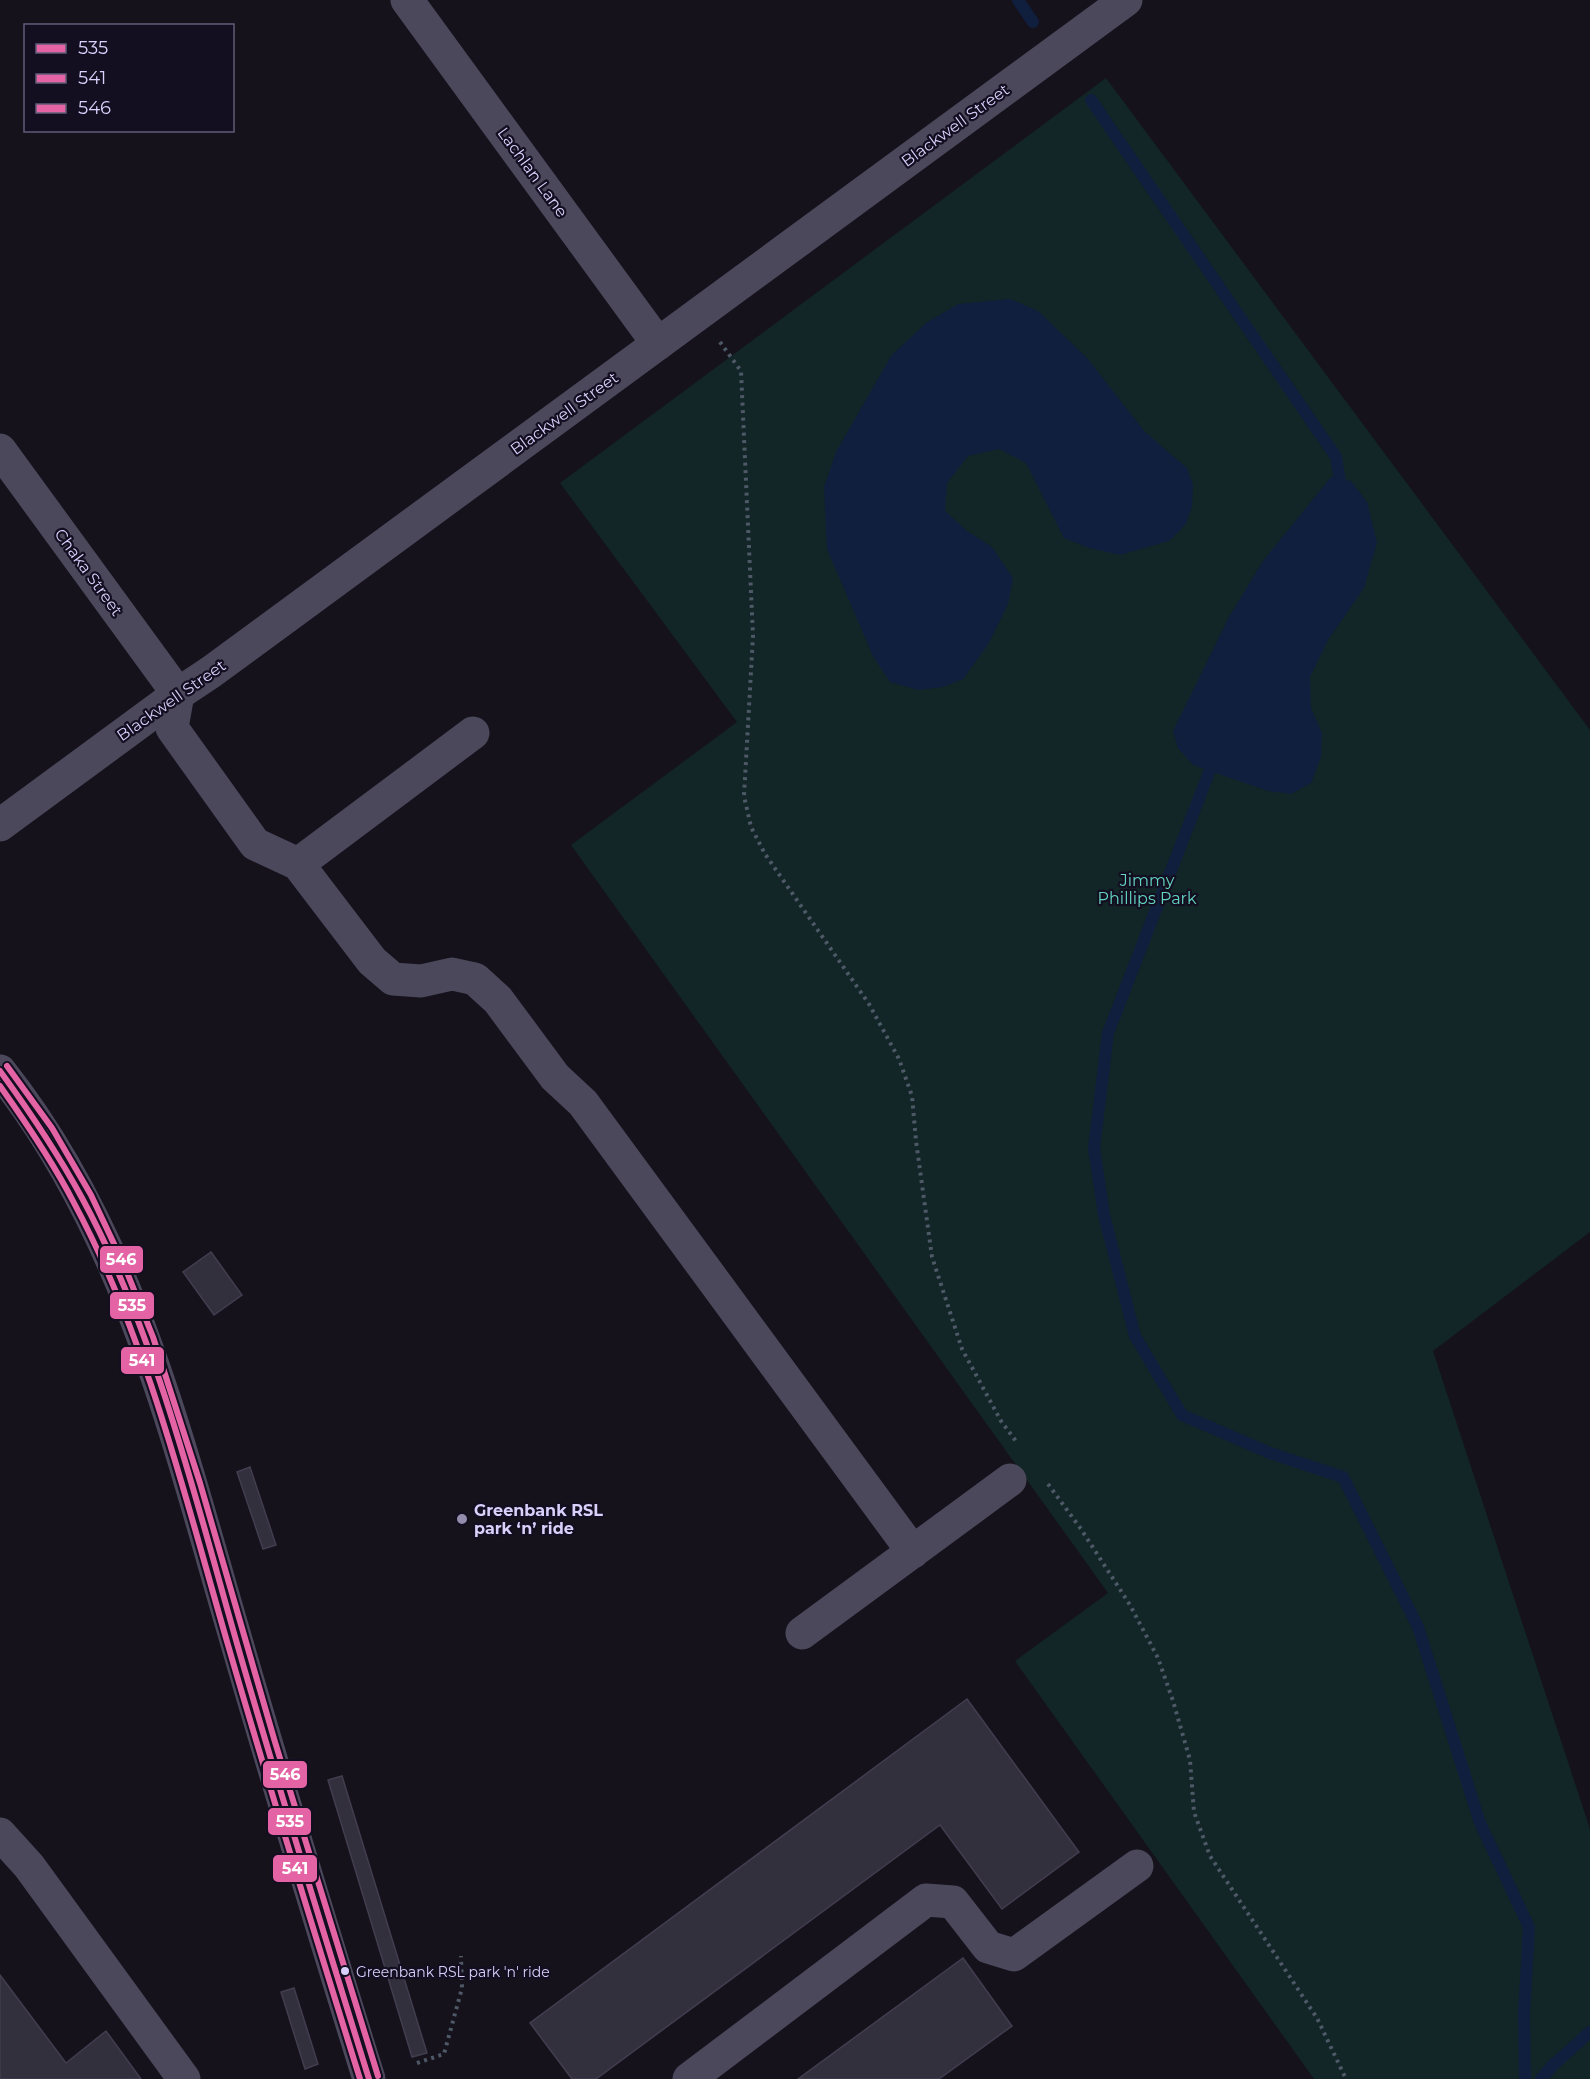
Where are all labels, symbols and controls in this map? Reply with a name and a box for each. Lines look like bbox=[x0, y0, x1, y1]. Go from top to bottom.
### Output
legend bbox=[24, 24, 234, 132]
text: 535 bbox=[78, 37, 108, 59]
text: 541 bbox=[78, 67, 106, 89]
street label: Blackwell Street bbox=[898, 80, 1013, 171]
text: 546 bbox=[78, 97, 111, 119]
street label: Lachlan Lane bbox=[494, 124, 572, 221]
street label: Blackwell Street bbox=[507, 368, 622, 459]
street label: Chaka Street bbox=[51, 525, 127, 620]
street label: Blackwell Street bbox=[113, 655, 230, 745]
park label: Jimmy Phillips Park bbox=[1098, 871, 1197, 908]
line badge: 546 bbox=[99, 1245, 144, 1274]
text: 546 bbox=[106, 1250, 136, 1269]
line badge: 535 bbox=[109, 1291, 155, 1320]
text: 535 bbox=[118, 1296, 147, 1315]
line badge: 541 bbox=[120, 1346, 165, 1375]
text: 541 bbox=[129, 1351, 155, 1370]
place label: Greenbank RSL park ‘n’ ride bbox=[474, 1501, 603, 1538]
marker: Greenbank RSL park ‘n’ ride bbox=[455, 1512, 469, 1526]
line badge: 546 bbox=[262, 1760, 308, 1789]
text: 546 bbox=[270, 1765, 300, 1784]
line badge: 535 bbox=[267, 1807, 312, 1836]
text: 535 bbox=[276, 1812, 305, 1831]
line badge: 541 bbox=[272, 1854, 318, 1883]
text: 541 bbox=[282, 1859, 308, 1878]
place label: Greenbank RSL park 'n' ride bbox=[356, 1963, 550, 1981]
marker: Greenbank RSL park 'n' ride bbox=[339, 1965, 351, 1977]

